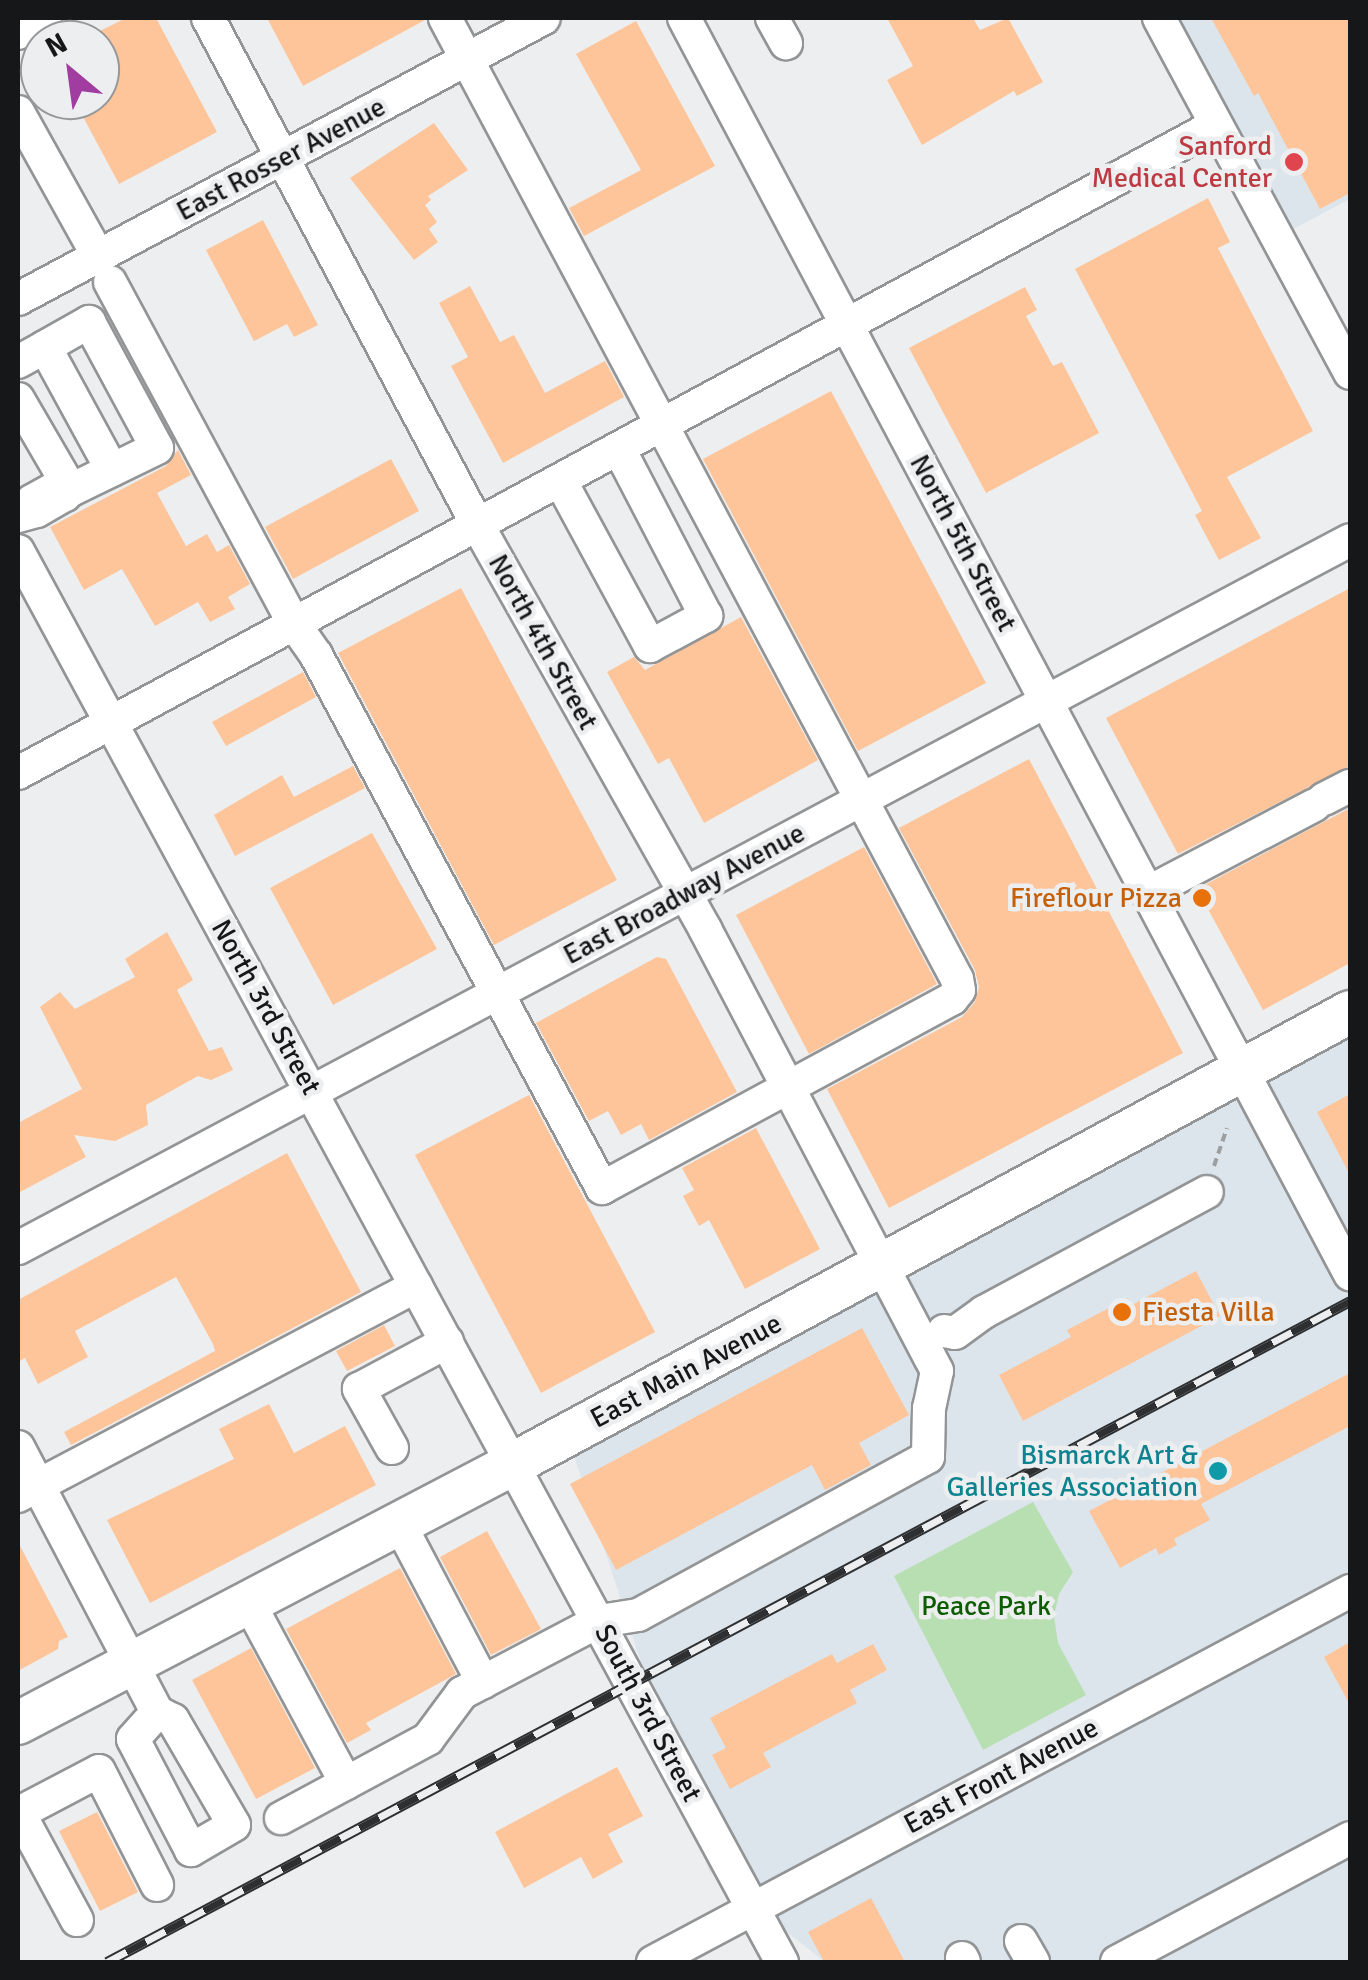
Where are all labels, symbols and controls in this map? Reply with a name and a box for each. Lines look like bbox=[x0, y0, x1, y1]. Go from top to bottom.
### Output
north arrow bbox=[20, 20, 120, 120]
text: N bbox=[40, 26, 73, 65]
street label: East Rosser Avenue bbox=[171, 90, 391, 228]
place label: Sanford Medical Center bbox=[1091, 129, 1272, 195]
marker: Sanford Medical Center bbox=[1281, 149, 1307, 175]
street label: North 5th Street bbox=[902, 449, 1024, 637]
street label: North 4th Street bbox=[481, 549, 605, 735]
street label: East Broadway Avenue bbox=[558, 816, 810, 972]
place label: Fireflour Pizza bbox=[1010, 881, 1182, 915]
marker: Fireflour Pizza bbox=[1191, 887, 1213, 909]
street label: North 3rd Street bbox=[204, 914, 328, 1100]
place label: Fiesta Villa bbox=[1142, 1295, 1275, 1329]
marker: Fiesta Villa bbox=[1111, 1301, 1133, 1323]
street label: East Main Avenue bbox=[585, 1307, 787, 1435]
place label: Bismarck Art & Galleries Association bbox=[947, 1438, 1198, 1504]
marker: Bismarck Art & Galleries Association bbox=[1207, 1460, 1229, 1482]
park label: Peace Park bbox=[921, 1589, 1051, 1623]
street label: South 3rd Street bbox=[587, 1619, 709, 1807]
street label: East Front Avenue bbox=[898, 1711, 1104, 1841]

